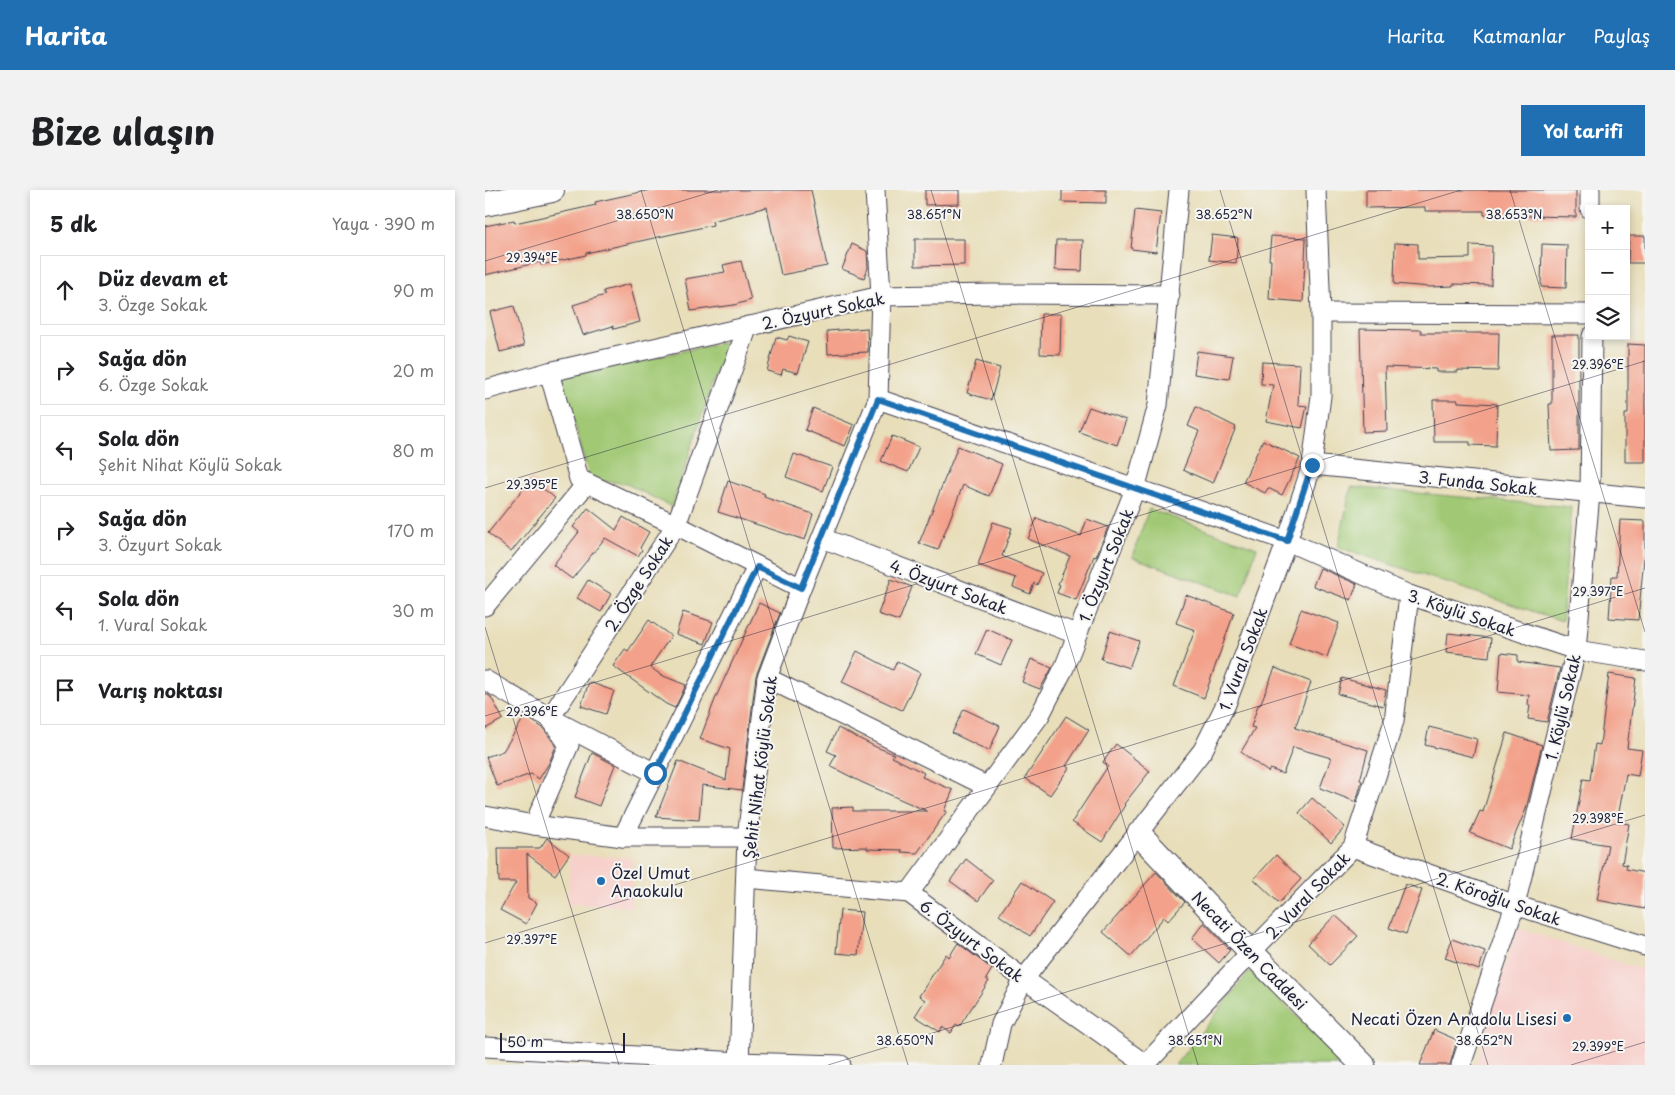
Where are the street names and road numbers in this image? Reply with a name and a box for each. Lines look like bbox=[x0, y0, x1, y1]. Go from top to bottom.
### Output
street label: 2. Özyurt Sokak bbox=[760, 285, 886, 335]
street label: 3. Funda Sokak bbox=[1417, 464, 1539, 500]
street label: 1. Özyurt Sokak bbox=[1071, 504, 1139, 626]
street label: 2. Özge Sokak bbox=[598, 530, 678, 636]
street label: 4. Özyurt Sokak bbox=[887, 552, 1011, 620]
street label: 3. Köylü Sokak bbox=[1405, 582, 1519, 642]
street label: 1. Vural Sokak bbox=[1211, 604, 1273, 714]
street label: 1. Köylü Sokak bbox=[1538, 651, 1586, 763]
street label: Şehit Nihat Köylü Sokak bbox=[736, 674, 782, 860]
street label: 2. Vural Sokak bbox=[1259, 846, 1355, 944]
street label: 2. Köroğlu Sokak bbox=[1433, 865, 1565, 931]
street label: Necati Özen Caddesi bbox=[1187, 885, 1313, 1015]
street label: 6. Özyurt Sokak bbox=[915, 893, 1029, 987]

